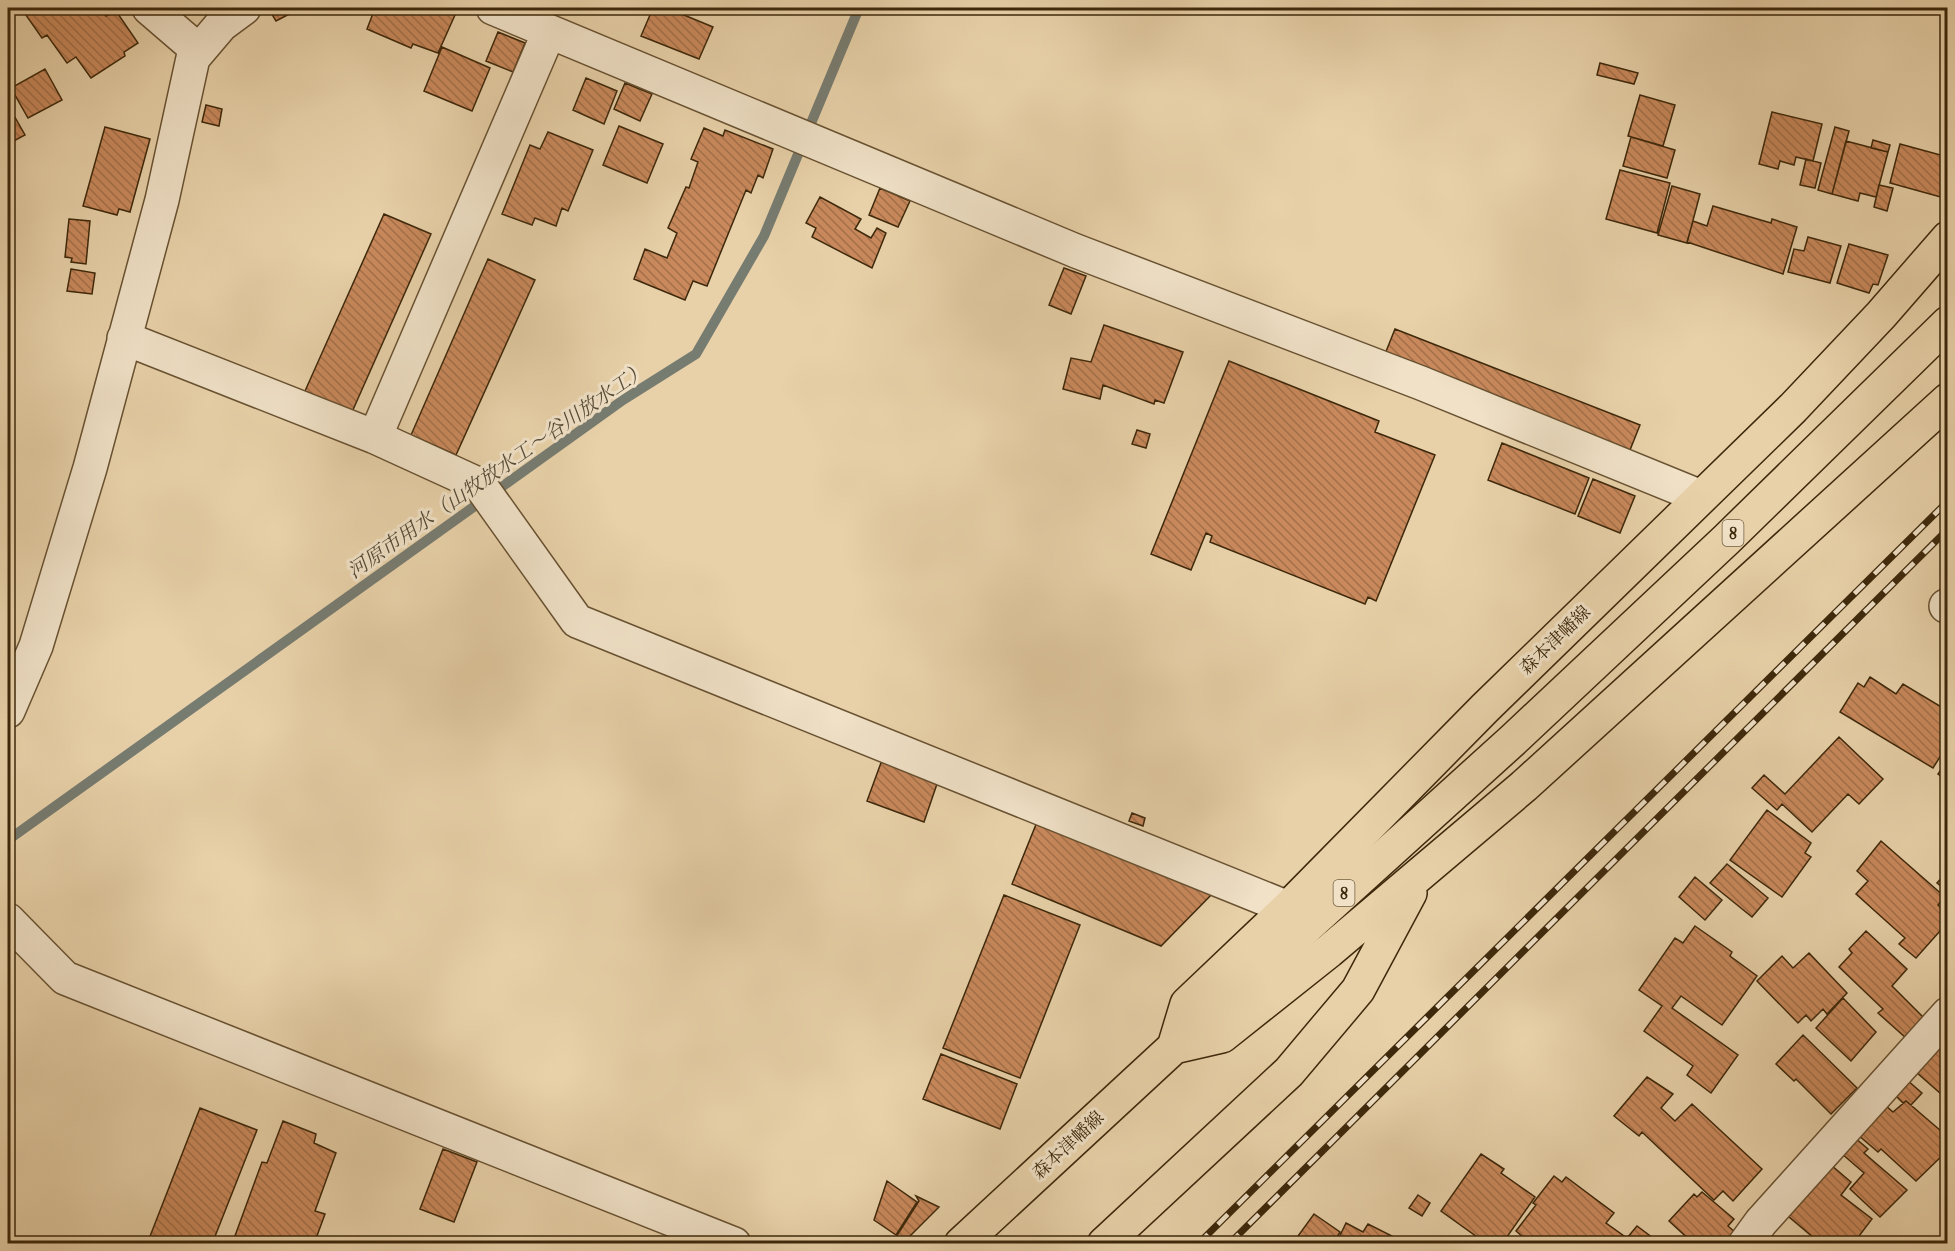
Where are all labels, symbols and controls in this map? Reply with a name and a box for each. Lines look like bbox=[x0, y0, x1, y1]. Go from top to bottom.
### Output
water label: 河原市用水（山牧放水工～谷川放水工） bbox=[343, 358, 651, 583]
road number: 8 bbox=[1722, 520, 1744, 546]
street label: 森本津幡線 bbox=[1516, 602, 1595, 679]
road number: 8 bbox=[1334, 880, 1354, 906]
street label: 森本津幡線 bbox=[1028, 1107, 1108, 1184]

